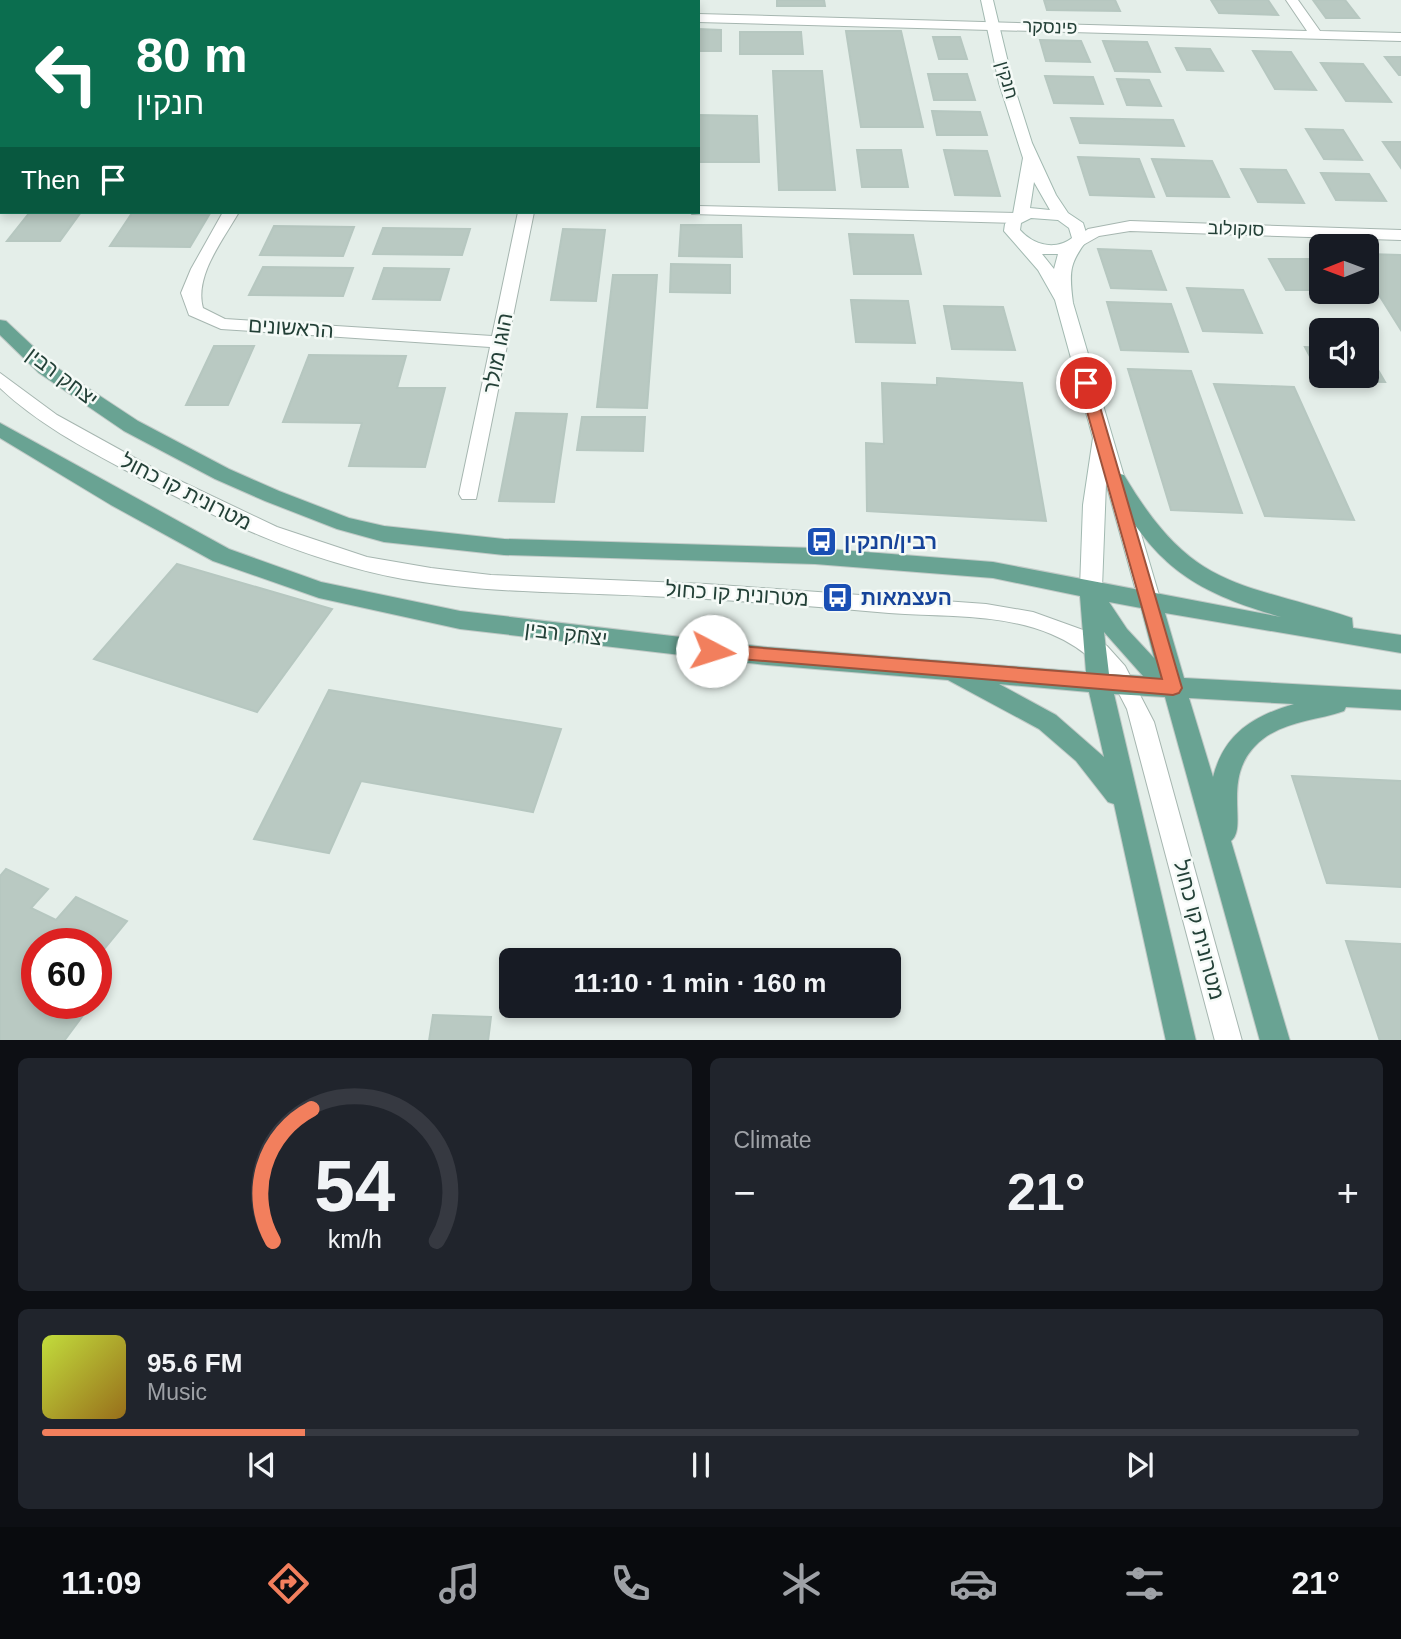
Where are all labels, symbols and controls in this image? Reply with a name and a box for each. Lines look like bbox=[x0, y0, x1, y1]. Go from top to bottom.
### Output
street label: פינסקר bbox=[1022, 16, 1078, 38]
icon: left bbox=[21, 28, 112, 119]
text: 80 m bbox=[136, 28, 248, 82]
street label: חנקין bbox=[992, 59, 1022, 101]
text: חנקין bbox=[136, 85, 204, 121]
icon: arrive bbox=[94, 161, 132, 199]
text: Then bbox=[21, 165, 80, 195]
street label: סוקולוב bbox=[1207, 218, 1265, 240]
north arrow bbox=[1309, 234, 1379, 304]
map controls bbox=[1309, 234, 1379, 388]
street label: הוגו מולר bbox=[478, 311, 517, 395]
street label: הראשונים bbox=[248, 313, 334, 342]
button: sound bbox=[1309, 318, 1379, 388]
street label: יצחק רבין bbox=[22, 342, 102, 411]
pin bbox=[1056, 353, 1116, 413]
icon: arrive bbox=[1067, 364, 1105, 402]
street label: מטרונית קו כחול bbox=[117, 449, 255, 534]
bus stop icon: רבין/חנקין bbox=[804, 525, 838, 559]
place label: רבין/חנקין bbox=[844, 530, 937, 553]
street label: מטרונית קו כחול bbox=[665, 577, 809, 610]
bus stop icon: העצמאות bbox=[821, 581, 855, 615]
place label: העצמאות bbox=[861, 586, 952, 609]
position arrow bbox=[675, 614, 749, 688]
street label: יצחק רבין bbox=[523, 617, 609, 650]
street label: מטרונית קו כחול bbox=[1170, 858, 1229, 1002]
speed limit sign: 60 bbox=[21, 928, 112, 1019]
text: 11:10 · 1 min · 160 m bbox=[574, 968, 826, 998]
text: Climate bbox=[734, 1127, 811, 1153]
text: 54 bbox=[314, 1145, 396, 1226]
text: 21° bbox=[1007, 1163, 1086, 1221]
text: − bbox=[734, 1172, 756, 1214]
text: + bbox=[1337, 1172, 1359, 1214]
text: km/h bbox=[328, 1224, 382, 1252]
text: 95.6 FM bbox=[147, 1348, 242, 1378]
text: Music bbox=[147, 1379, 207, 1405]
icon: previous bbox=[243, 1446, 281, 1484]
icon: pause bbox=[682, 1446, 720, 1484]
icon: next bbox=[1121, 1446, 1159, 1484]
icon: directions bbox=[264, 1559, 313, 1608]
icon: music bbox=[435, 1559, 484, 1608]
icon: phone bbox=[606, 1559, 655, 1608]
icon: climate bbox=[777, 1559, 826, 1608]
icon: car bbox=[949, 1559, 998, 1608]
icon: filters bbox=[1120, 1559, 1169, 1608]
text: 11:09 bbox=[61, 1565, 141, 1601]
text: 21° bbox=[1291, 1565, 1340, 1601]

